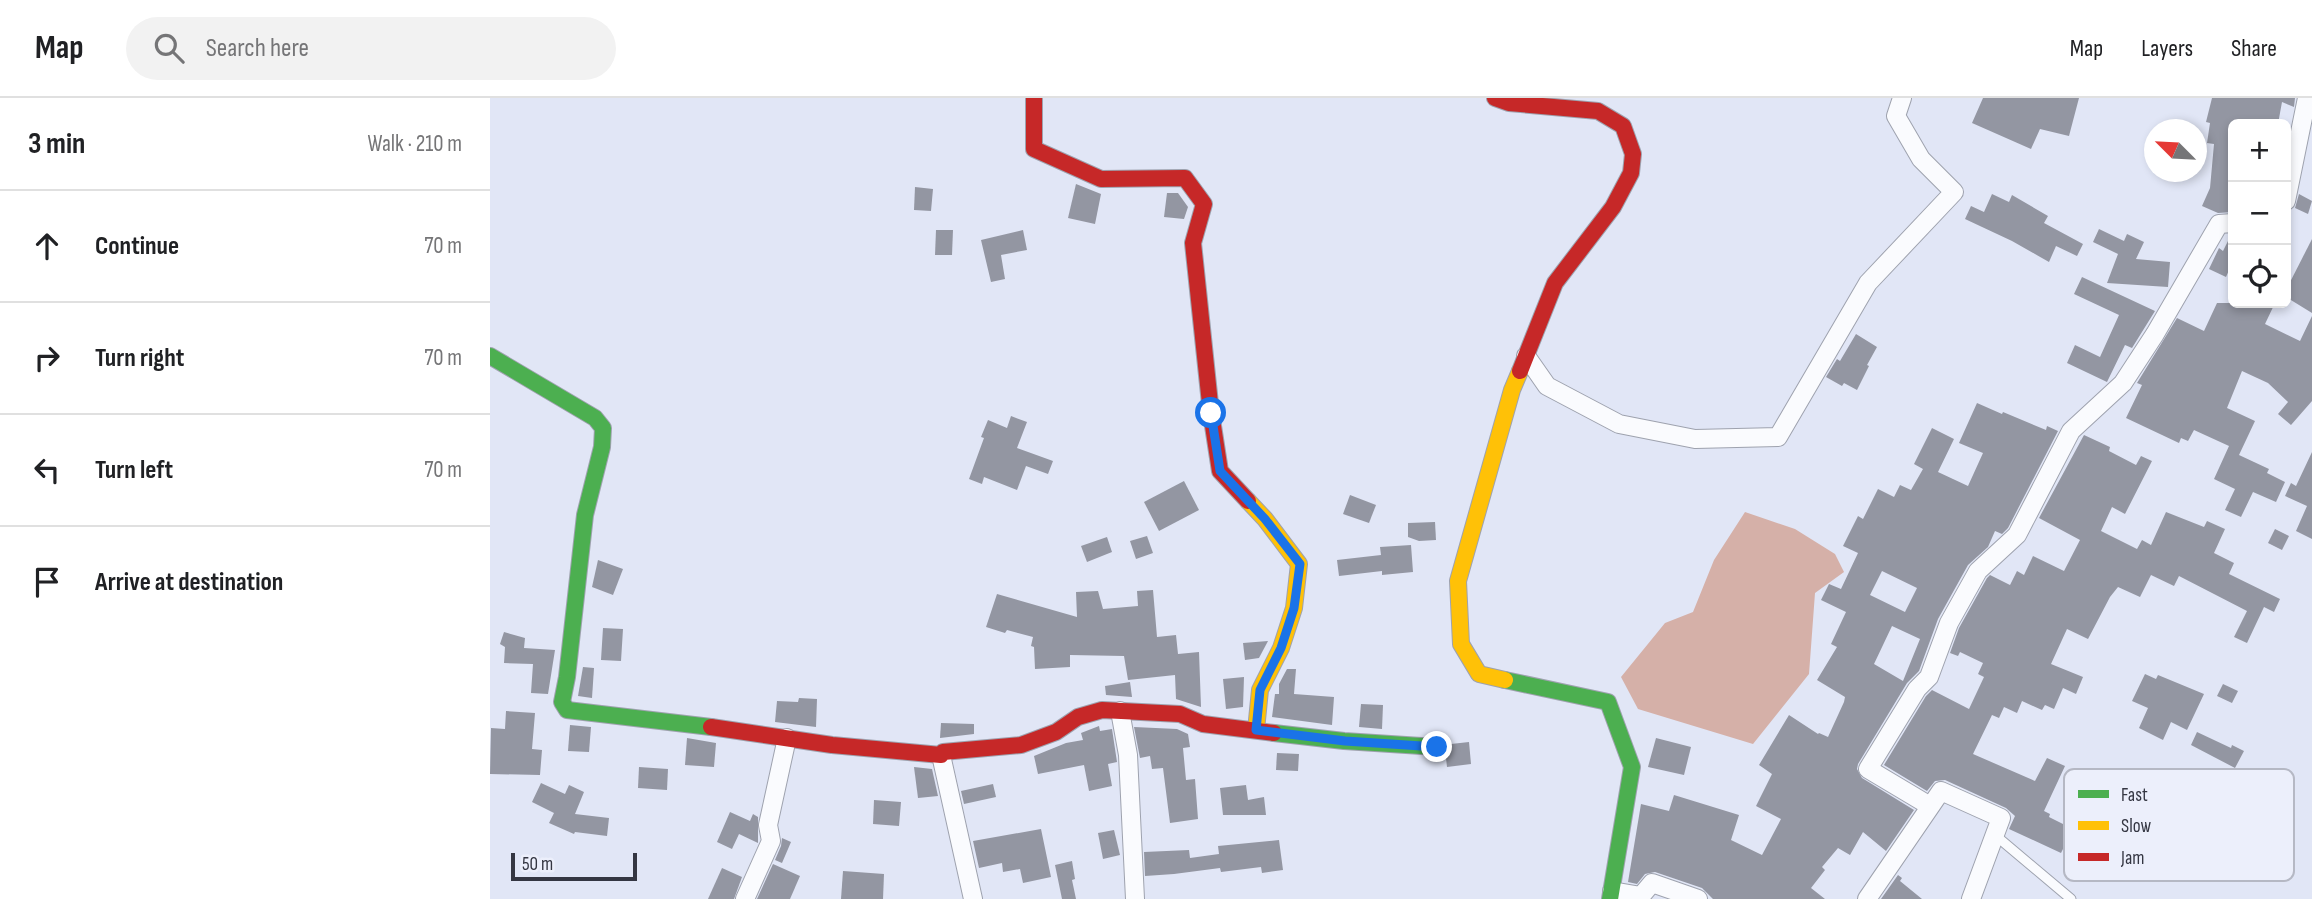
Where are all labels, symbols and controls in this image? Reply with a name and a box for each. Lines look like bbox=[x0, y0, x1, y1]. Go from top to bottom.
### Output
search box bbox=[126, 17, 616, 80]
text: Map bbox=[35, 28, 84, 68]
icon: search bbox=[150, 29, 188, 67]
text: Search here bbox=[206, 33, 309, 64]
text: Map bbox=[2070, 34, 2103, 63]
text: Layers bbox=[2141, 34, 2193, 63]
text: Share bbox=[2231, 34, 2277, 63]
north arrow bbox=[2144, 119, 2207, 182]
map controls bbox=[2228, 119, 2291, 308]
button: + bbox=[2228, 119, 2291, 182]
text: 3 min bbox=[28, 126, 85, 162]
text: Walk · 210 m bbox=[368, 130, 462, 158]
button: − bbox=[2228, 182, 2291, 245]
icon: ahead bbox=[28, 227, 66, 265]
text: Continue bbox=[95, 231, 179, 262]
text: 70 m bbox=[424, 232, 462, 260]
button: locate bbox=[2228, 245, 2291, 308]
icon: right bbox=[28, 339, 66, 377]
text: Turn right bbox=[95, 343, 184, 374]
text: 70 m bbox=[424, 344, 462, 372]
route start bbox=[1195, 397, 1226, 428]
icon: left bbox=[28, 451, 66, 489]
text: Turn left bbox=[95, 455, 173, 486]
text: 70 m bbox=[424, 456, 462, 484]
icon: arrive bbox=[28, 563, 66, 601]
text: Arrive at destination bbox=[95, 567, 283, 598]
route end bbox=[1421, 731, 1452, 762]
legend bbox=[2064, 769, 2294, 881]
text: Fast bbox=[2121, 784, 2148, 807]
text: Slow bbox=[2121, 815, 2151, 838]
text: Jam bbox=[2120, 847, 2144, 870]
scale bar bbox=[511, 850, 637, 882]
text: 50 m bbox=[522, 853, 553, 876]

